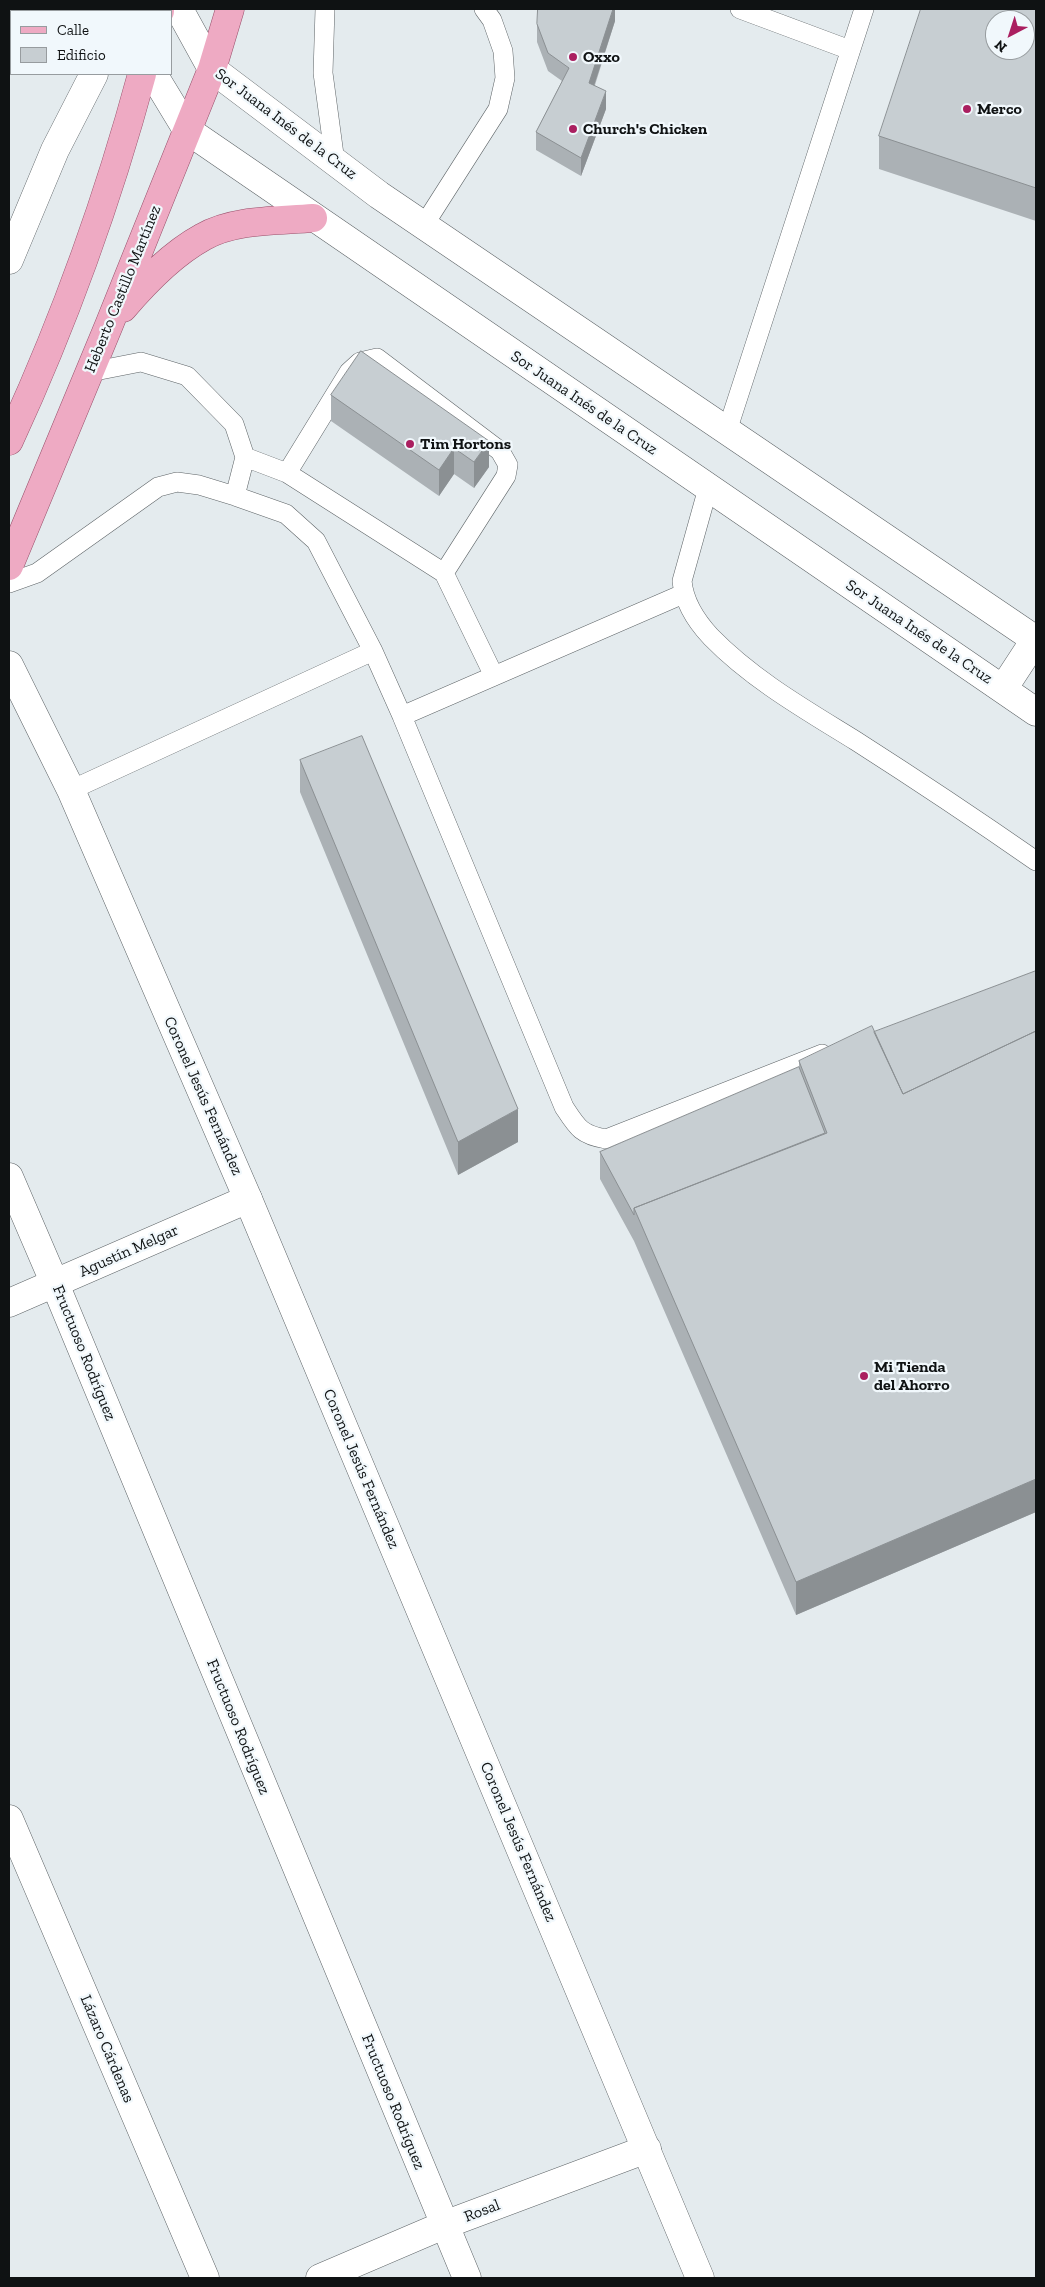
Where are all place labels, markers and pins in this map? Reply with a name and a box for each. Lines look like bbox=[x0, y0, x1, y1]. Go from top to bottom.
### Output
place label: Oxxo bbox=[583, 47, 620, 67]
marker: Oxxo bbox=[567, 51, 579, 63]
place label: Merco bbox=[977, 99, 1022, 119]
marker: Merco bbox=[961, 103, 973, 115]
place label: Church's Chicken bbox=[583, 119, 707, 139]
marker: Church's Chicken bbox=[567, 123, 579, 135]
place label: Tim Hortons bbox=[420, 434, 511, 454]
marker: Tim Hortons bbox=[404, 438, 416, 450]
place label: Mi Tienda del Ahorro bbox=[874, 1357, 950, 1395]
marker: Mi Tienda del Ahorro bbox=[858, 1370, 870, 1382]

